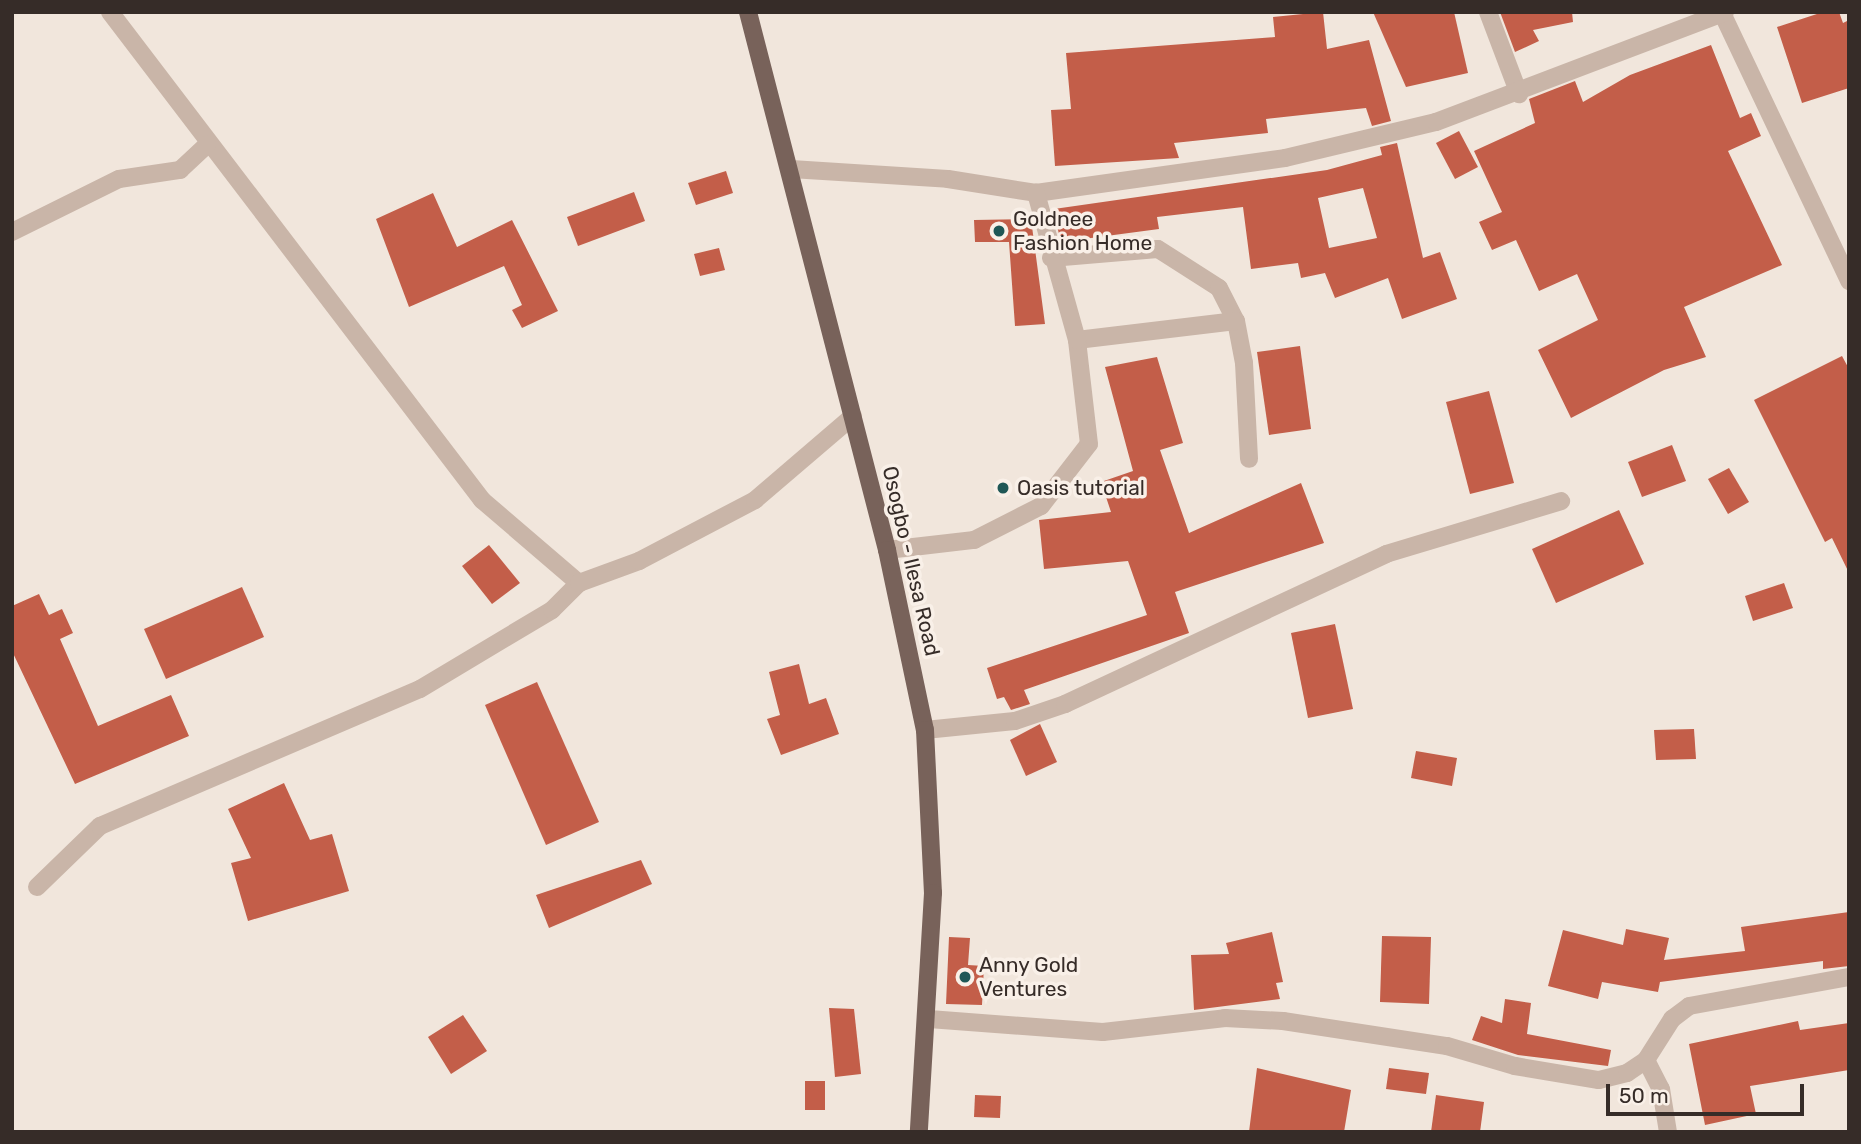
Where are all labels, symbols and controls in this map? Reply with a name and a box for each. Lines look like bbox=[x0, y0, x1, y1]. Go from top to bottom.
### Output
place label: Goldnee Fashion Home bbox=[1013, 206, 1152, 256]
marker: Goldnee Fashion Home bbox=[991, 223, 1007, 239]
street label: Osogbo - Ilesa Road bbox=[877, 463, 945, 659]
place label: Oasis tutorial bbox=[1017, 475, 1145, 501]
marker: Oasis tutorial bbox=[995, 480, 1011, 496]
place label: Anny Gold Ventures bbox=[979, 952, 1079, 1002]
marker: Anny Gold Ventures bbox=[957, 969, 973, 985]
scale bar bbox=[1609, 1070, 1807, 1114]
text: 50 m bbox=[1619, 1083, 1669, 1108]

